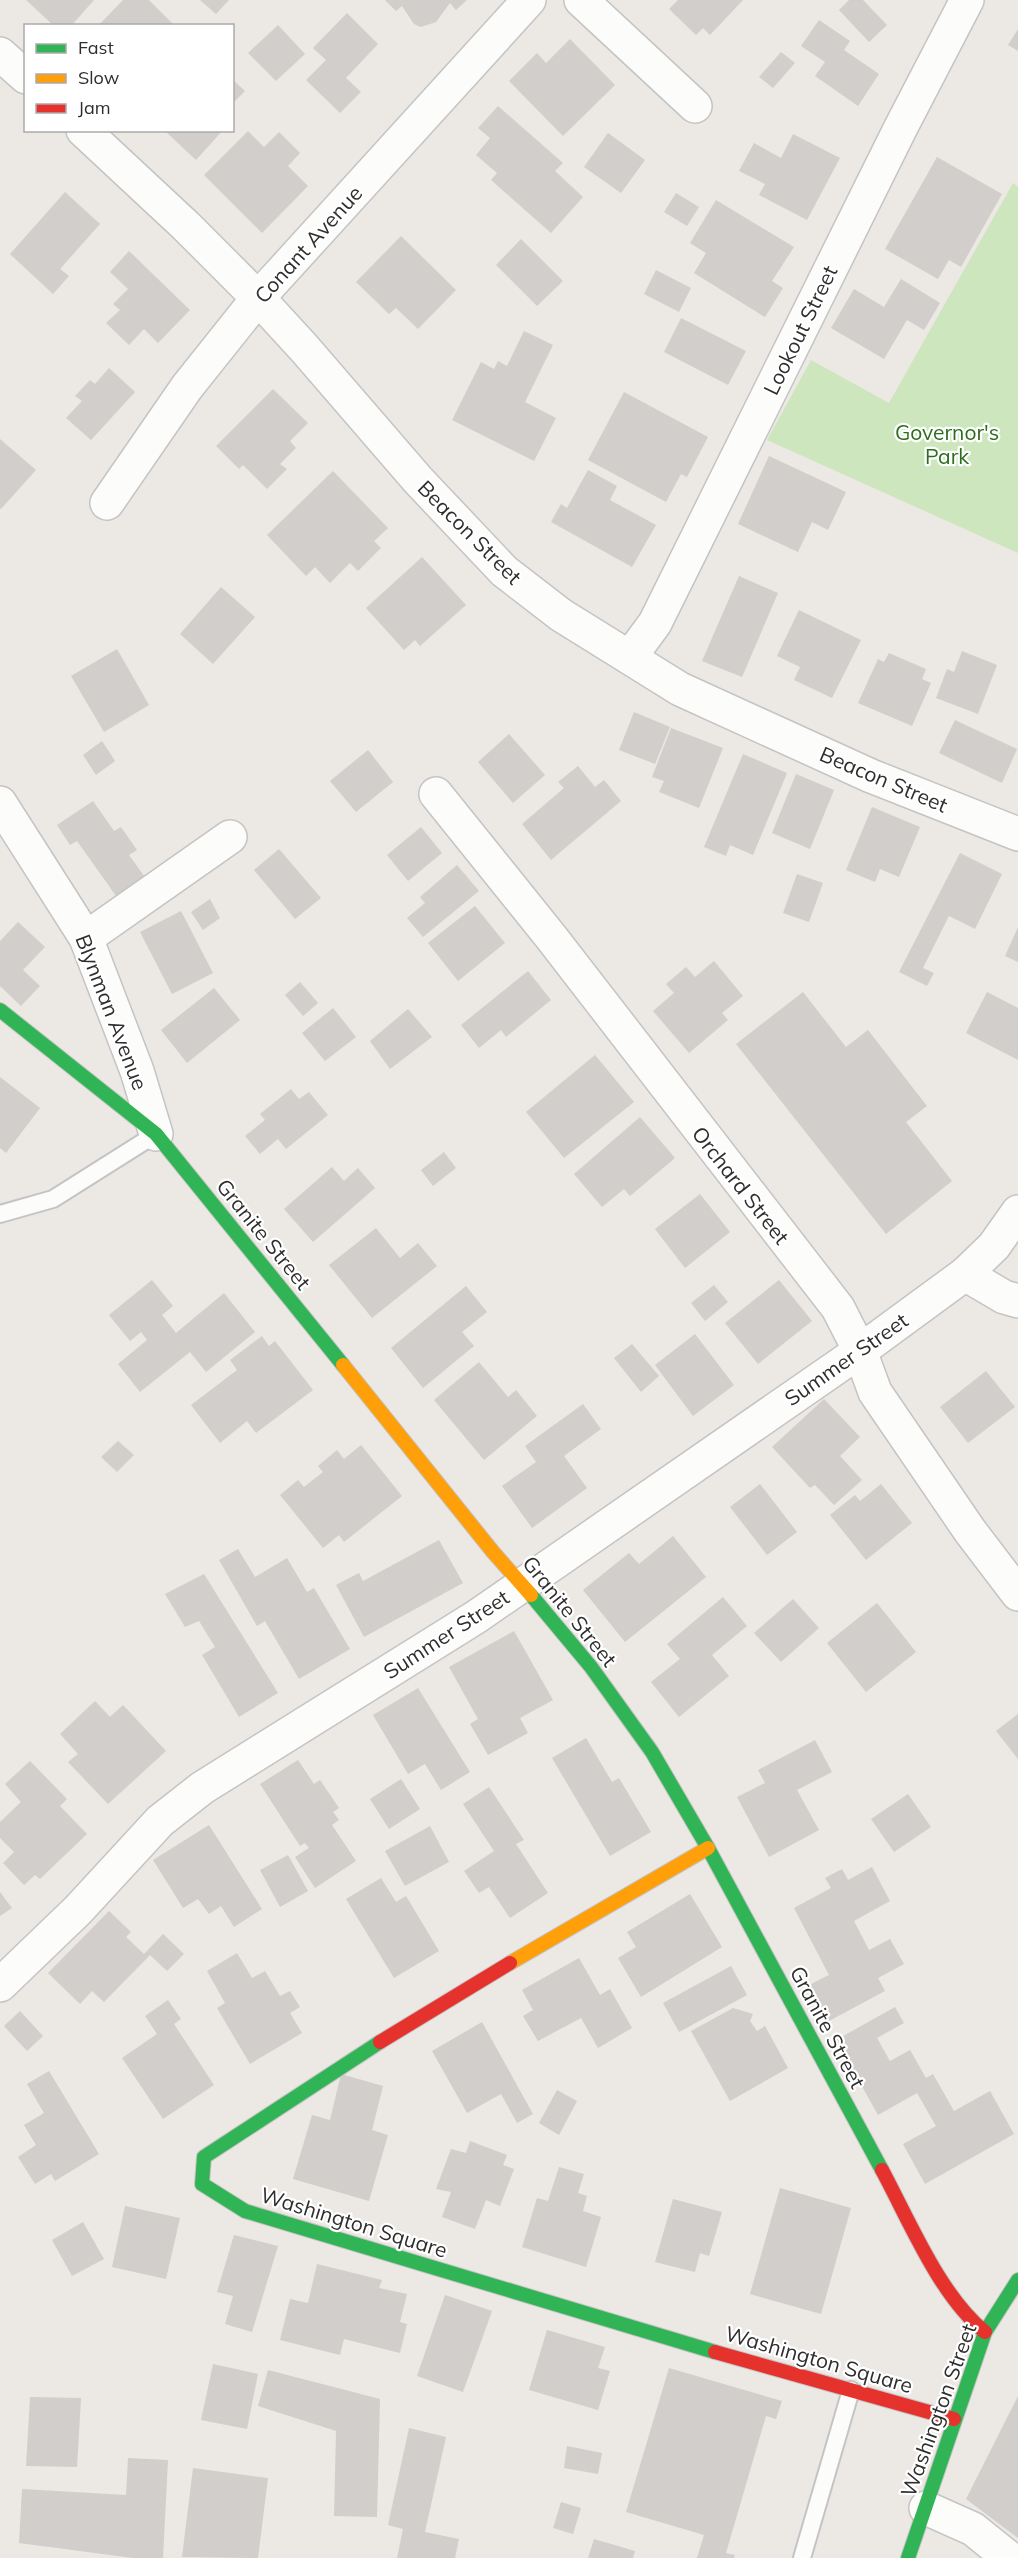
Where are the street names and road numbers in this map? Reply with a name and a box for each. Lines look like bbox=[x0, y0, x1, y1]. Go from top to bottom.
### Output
street label: Conant Avenue bbox=[249, 180, 367, 308]
street label: Lookout Street bbox=[757, 261, 843, 399]
street label: Beacon Street bbox=[413, 475, 527, 589]
street label: Beacon Street bbox=[816, 740, 952, 818]
street label: Blynman Avenue bbox=[70, 930, 154, 1094]
street label: Orchard Street bbox=[687, 1121, 795, 1249]
street label: Granite Street bbox=[211, 1173, 317, 1295]
street label: Summer Street bbox=[779, 1307, 913, 1411]
street label: Granite Street bbox=[517, 1550, 623, 1672]
street label: Summer Street bbox=[378, 1584, 514, 1684]
street label: Granite Street bbox=[785, 1961, 871, 2093]
street label: Washington Square bbox=[258, 2181, 450, 2263]
street label: Washington Square bbox=[722, 2320, 916, 2398]
street label: Washington Street bbox=[895, 2320, 981, 2500]

